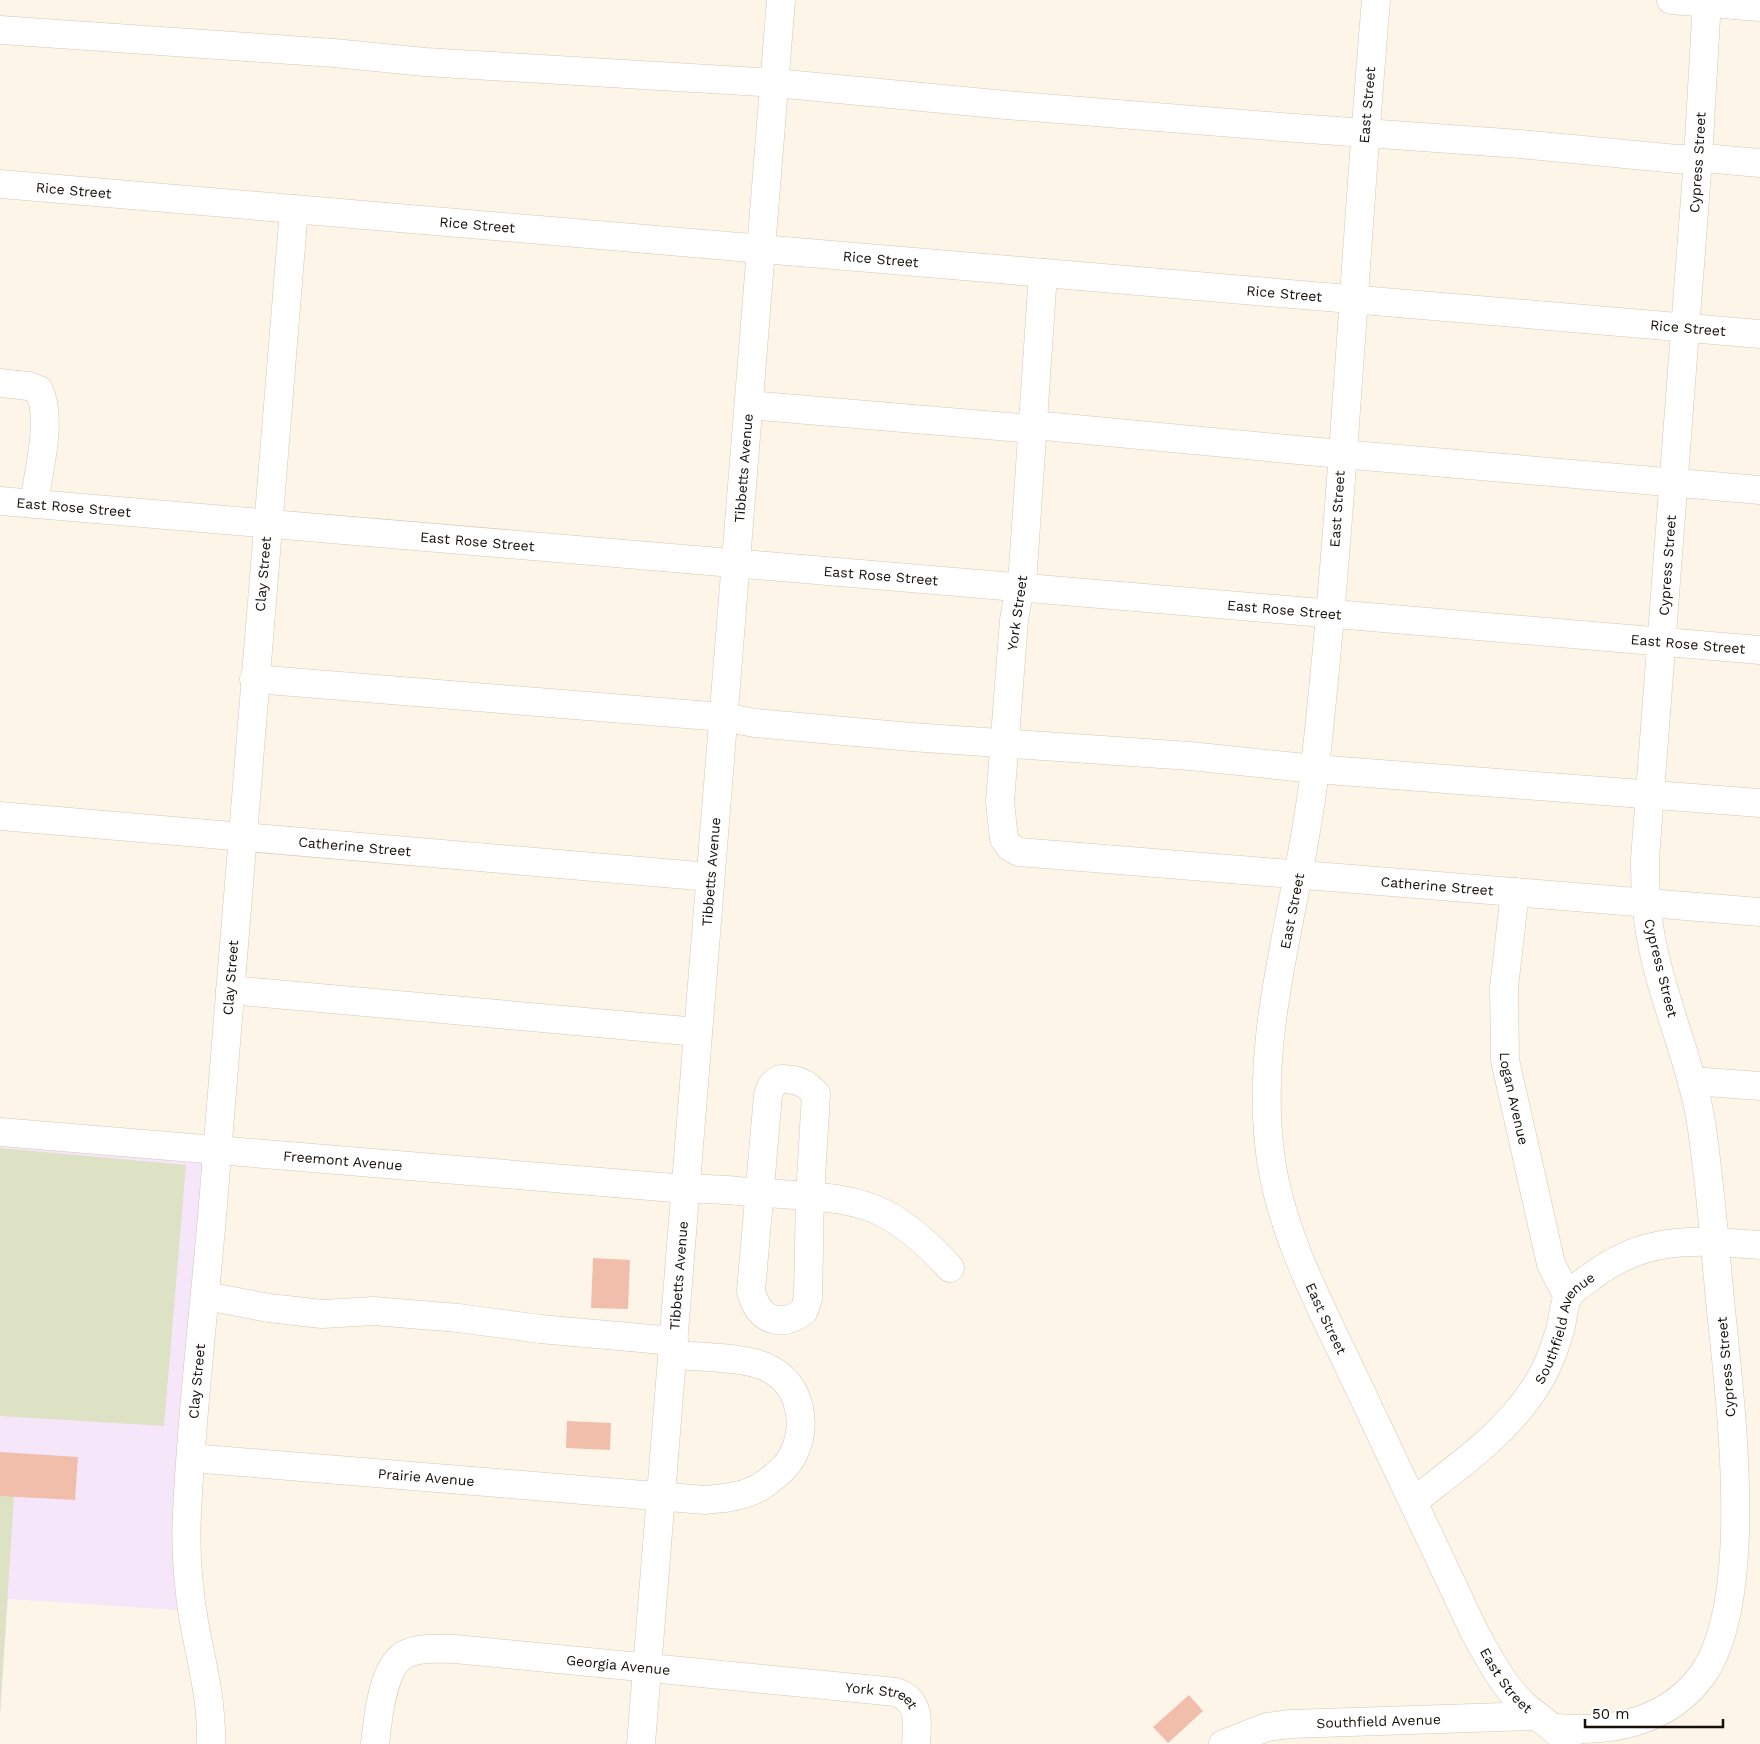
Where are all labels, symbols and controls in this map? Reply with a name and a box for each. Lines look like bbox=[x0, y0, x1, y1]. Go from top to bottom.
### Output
street label: East Street bbox=[1356, 66, 1378, 144]
street label: Cypress Street bbox=[1686, 111, 1709, 213]
street label: Rice Street bbox=[35, 179, 112, 201]
street label: Rice Street bbox=[439, 213, 516, 236]
street label: Rice Street bbox=[842, 248, 919, 270]
street label: Rice Street bbox=[1246, 282, 1323, 305]
street label: Rice Street bbox=[1649, 317, 1726, 339]
street label: Tibbetts Avenue bbox=[731, 413, 756, 523]
street label: East Street bbox=[1326, 470, 1348, 548]
street label: East Rose Street bbox=[16, 494, 132, 520]
street label: Cypress Street bbox=[1655, 514, 1679, 616]
street label: East Rose Street bbox=[419, 529, 535, 554]
street label: Clay Street bbox=[252, 536, 274, 612]
street label: East Rose Street bbox=[823, 563, 939, 588]
street label: York Street bbox=[1004, 574, 1030, 652]
street label: East Rose Street bbox=[1227, 597, 1342, 623]
street label: East Rose Street bbox=[1630, 631, 1746, 657]
street label: Tibbetts Avenue bbox=[699, 817, 723, 927]
street label: Catherine Street bbox=[298, 834, 412, 859]
street label: East Street bbox=[1277, 872, 1307, 950]
street label: Catherine Street bbox=[1380, 873, 1494, 898]
street label: Cypress Street bbox=[1641, 917, 1681, 1019]
street label: Clay Street bbox=[220, 939, 241, 1016]
street label: Logan Avenue bbox=[1497, 1052, 1532, 1146]
street label: Freemont Avenue bbox=[283, 1148, 403, 1173]
street label: Tibbetts Avenue bbox=[666, 1220, 691, 1331]
street label: Southfield Avenue bbox=[1531, 1269, 1598, 1387]
street label: East Street bbox=[1303, 1280, 1350, 1357]
street label: Cypress Street bbox=[1714, 1316, 1738, 1418]
street label: Clay Street bbox=[185, 1343, 208, 1419]
street label: Prairie Avenue bbox=[377, 1465, 475, 1489]
street label: East Street bbox=[1477, 1645, 1535, 1717]
street label: Georgia Avenue bbox=[565, 1652, 671, 1678]
street label: York Street bbox=[844, 1679, 921, 1712]
scale bar bbox=[1585, 1696, 1722, 1728]
text: 50 m bbox=[1592, 1705, 1629, 1723]
street label: Southfield Avenue bbox=[1316, 1711, 1441, 1731]

